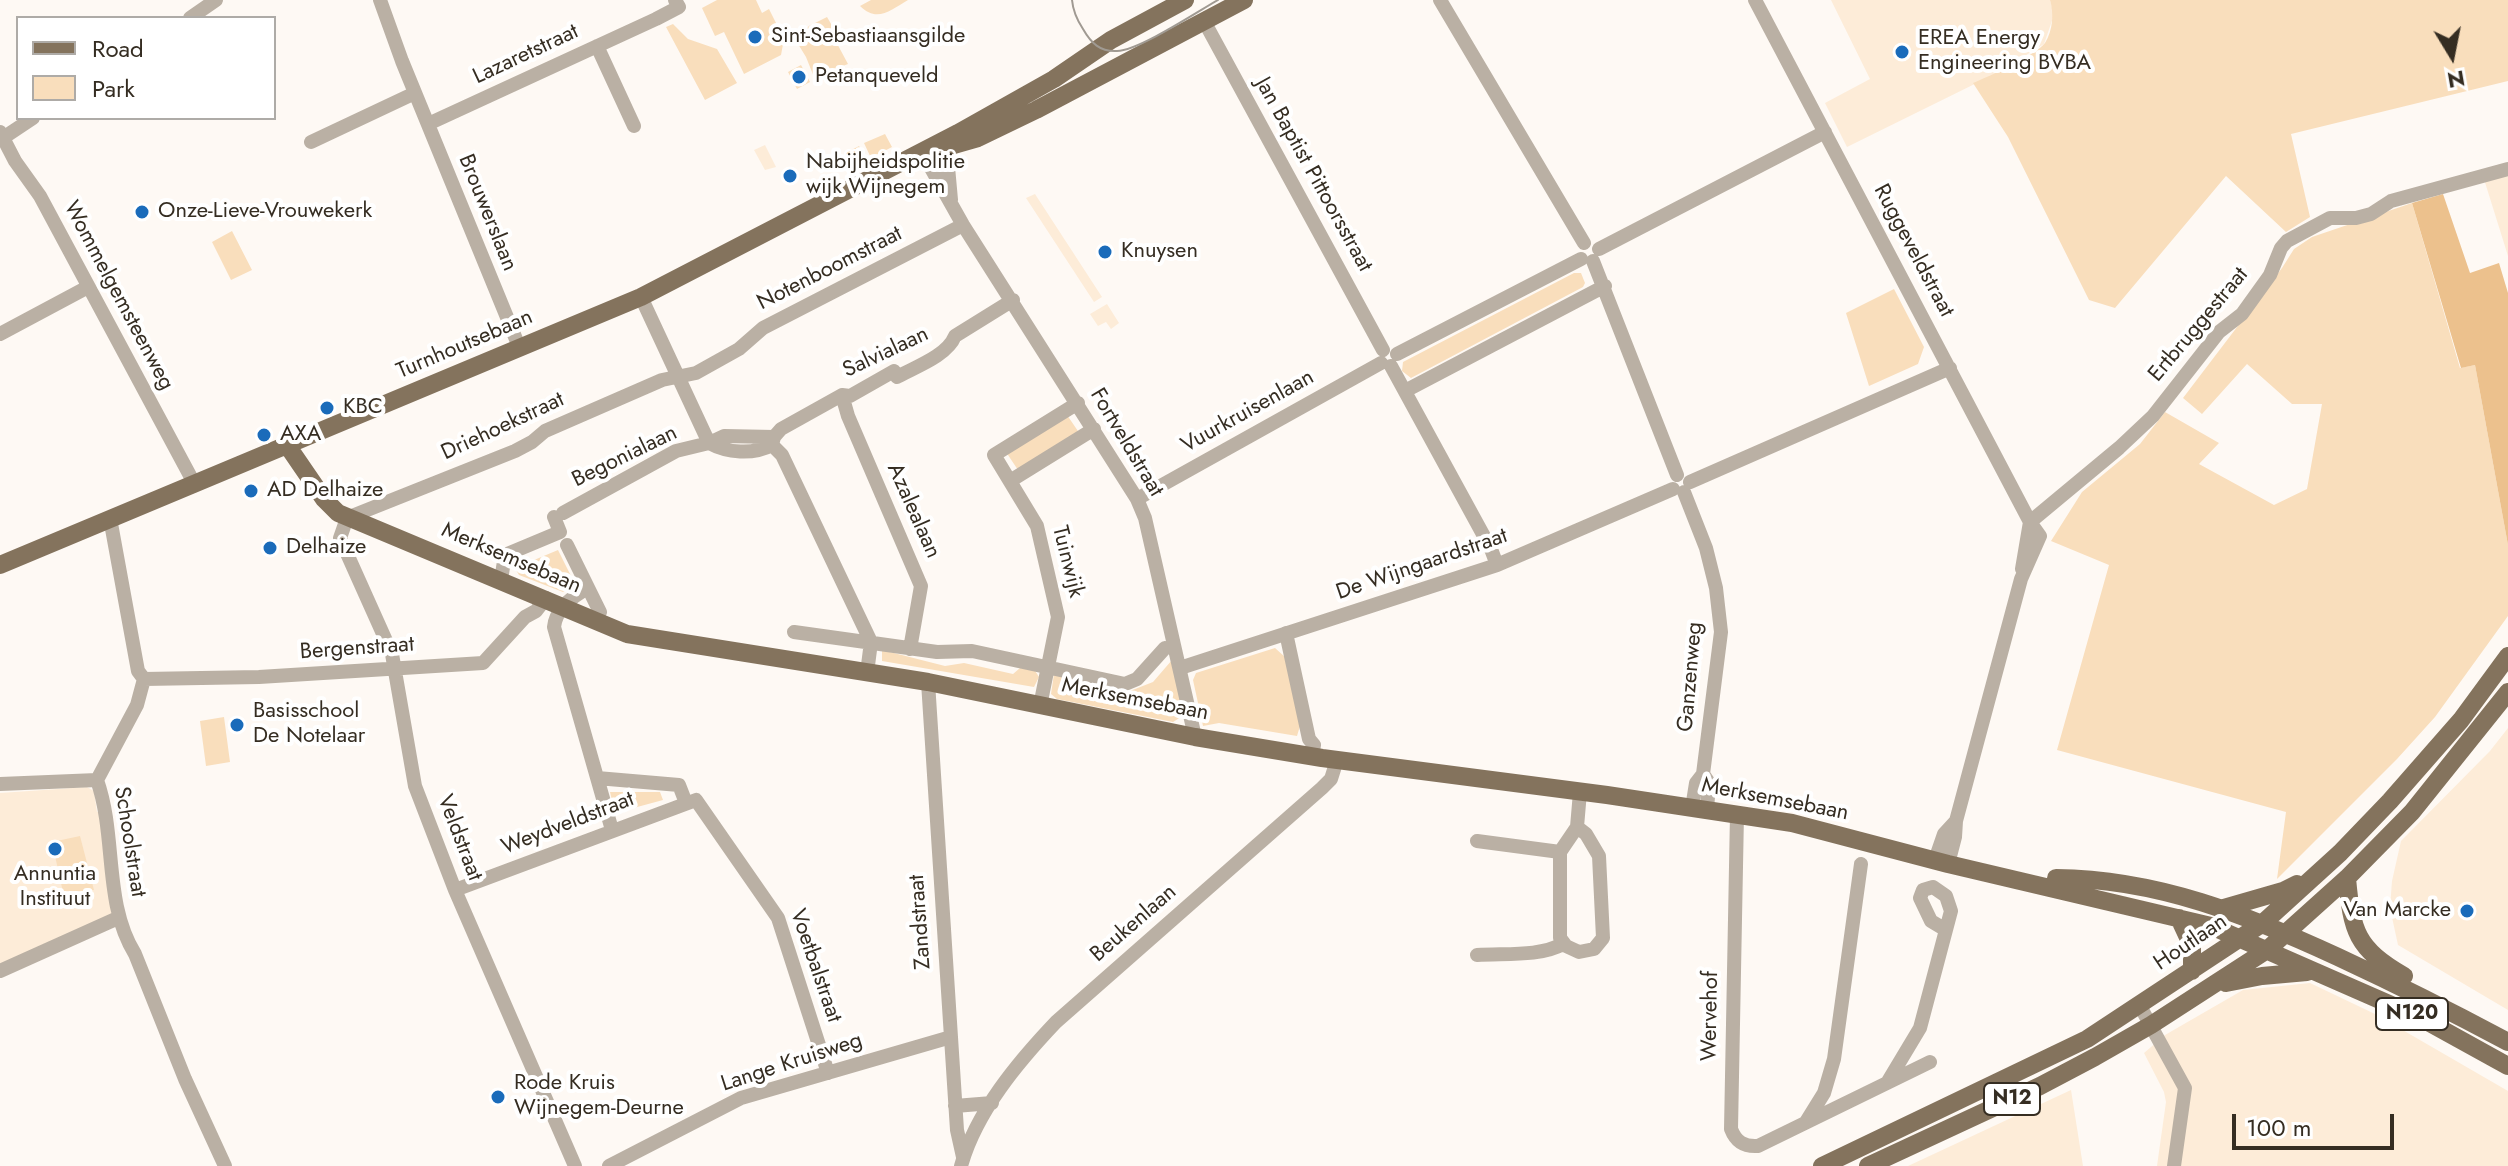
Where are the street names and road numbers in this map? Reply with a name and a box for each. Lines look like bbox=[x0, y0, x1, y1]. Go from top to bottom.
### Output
street label: Lazaretstraat bbox=[469, 19, 583, 91]
street label: Jan Baptist Pittoorsstraat bbox=[1249, 73, 1377, 277]
street label: Brouwerslaan bbox=[452, 151, 522, 275]
street label: Ruggeveldstraat bbox=[1867, 180, 1959, 322]
street label: Wommelgemsteenweg bbox=[57, 197, 179, 395]
street label: Notenboomstraat bbox=[753, 221, 907, 317]
street label: Ertbruggestraat bbox=[2144, 262, 2254, 388]
street label: Turnhoutsebaan bbox=[393, 305, 537, 385]
street label: Salvialaan bbox=[839, 322, 933, 384]
street label: Vuurkruisenlaan bbox=[1177, 365, 1319, 459]
street label: Fortveldstraat bbox=[1083, 384, 1169, 502]
street label: Driehoekstraat bbox=[437, 387, 569, 467]
street label: Begonialaan bbox=[568, 420, 682, 494]
street label: Azalealaan bbox=[880, 459, 946, 563]
street label: Merksemsebaan bbox=[437, 518, 585, 600]
street label: Tuinwijk bbox=[1045, 523, 1089, 601]
street label: De Wijngaardstraat bbox=[1333, 523, 1511, 607]
street label: Ganzenweg bbox=[1673, 621, 1709, 733]
street label: Bergenstraat bbox=[299, 632, 415, 666]
street label: Merksemsebaan bbox=[1059, 673, 1211, 727]
street label: Merksemsebaan bbox=[1699, 773, 1851, 827]
street label: Schoolstraat bbox=[107, 785, 151, 899]
street label: Weydveldstraat bbox=[498, 787, 638, 861]
street label: Veldstraat bbox=[431, 791, 487, 885]
street label: Zandstraat bbox=[905, 874, 937, 970]
street label: Beukenlaan bbox=[1086, 880, 1182, 968]
street label: Voetbalstraat bbox=[783, 906, 847, 1026]
street label: Houtlaan bbox=[2149, 909, 2233, 977]
street label: Wervehof bbox=[1697, 971, 1725, 1061]
road number: N120 bbox=[2376, 998, 2448, 1030]
street label: Lange Kruisweg bbox=[718, 1028, 866, 1098]
road number: N12 bbox=[1984, 1083, 2040, 1115]

